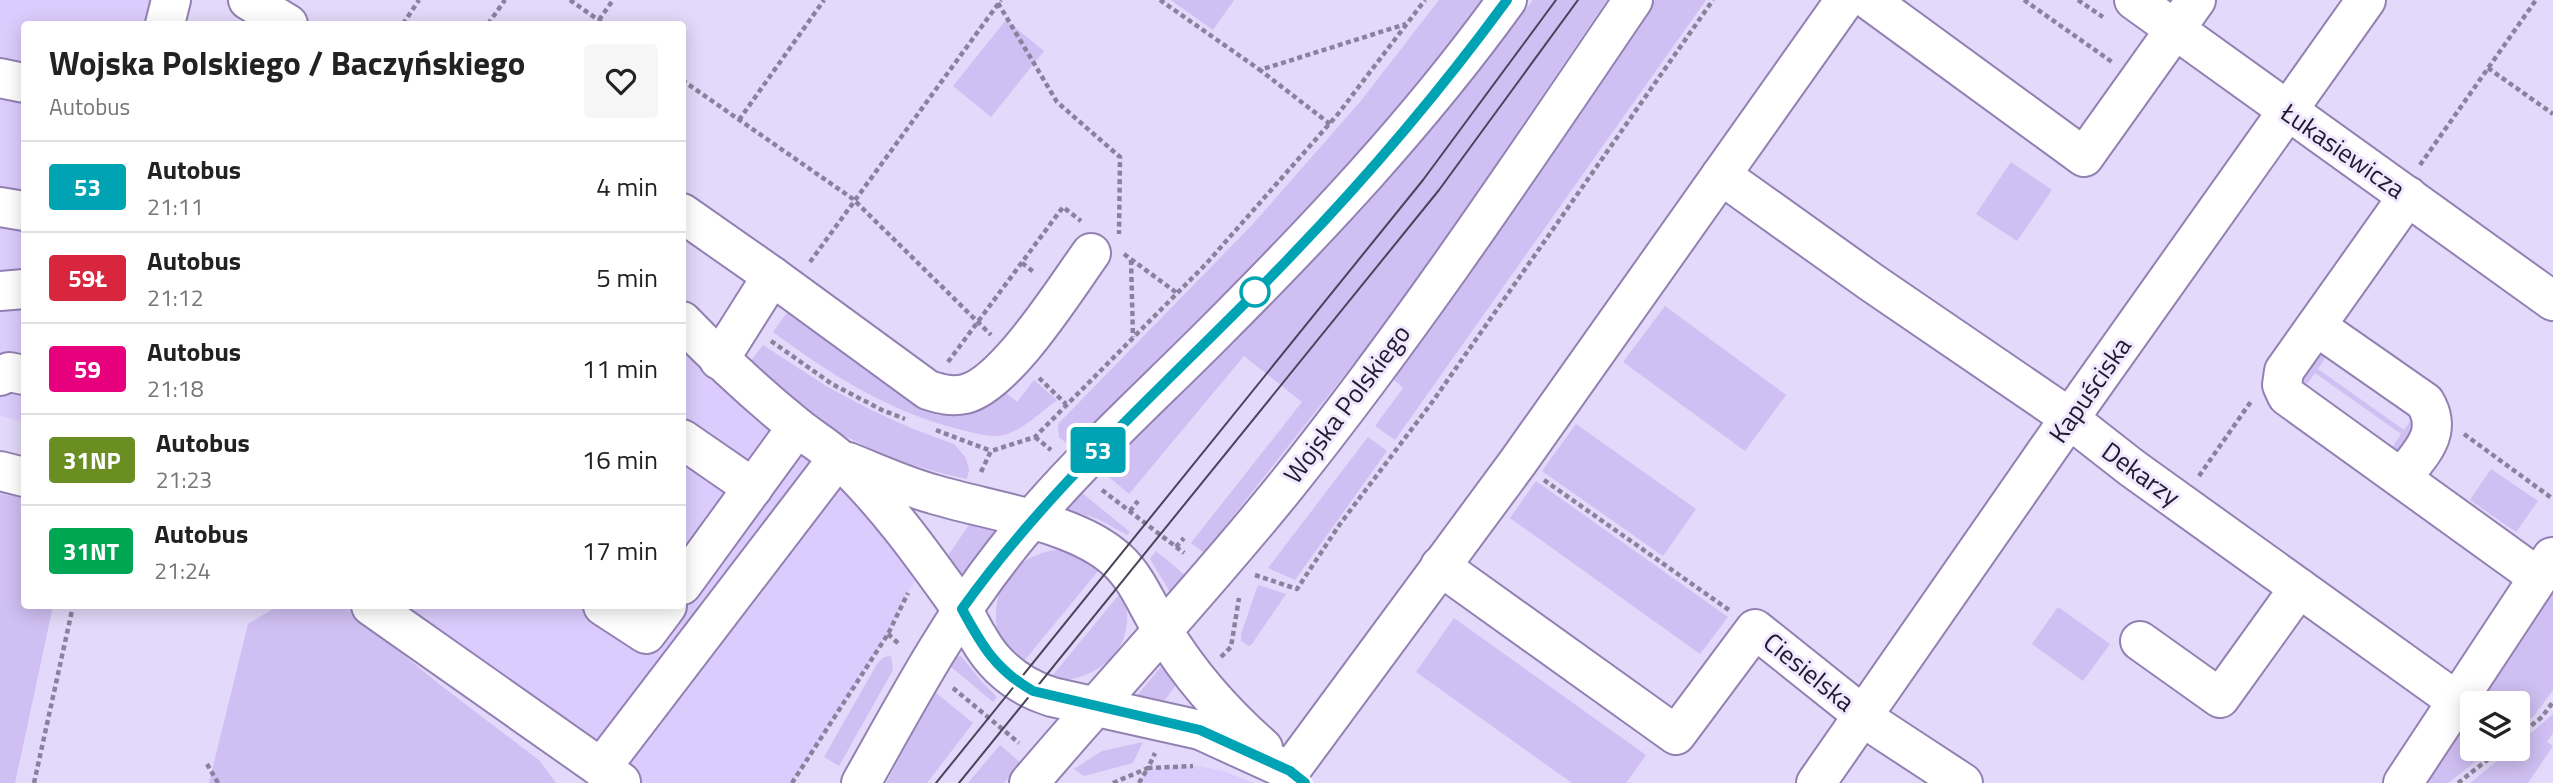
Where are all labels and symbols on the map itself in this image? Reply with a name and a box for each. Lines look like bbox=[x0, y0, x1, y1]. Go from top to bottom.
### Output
street label: Łukasiewicza bbox=[2272, 93, 2414, 208]
unlabelled marker bbox=[1240, 277, 1270, 307]
street label: Wojska Polskiego bbox=[1274, 316, 1420, 492]
street label: Kapuściska bbox=[2039, 329, 2141, 451]
line badge: 53 bbox=[1066, 427, 1130, 473]
street label: Dekarzy bbox=[2094, 432, 2189, 515]
street label: Ciesielska bbox=[1755, 623, 1863, 721]

